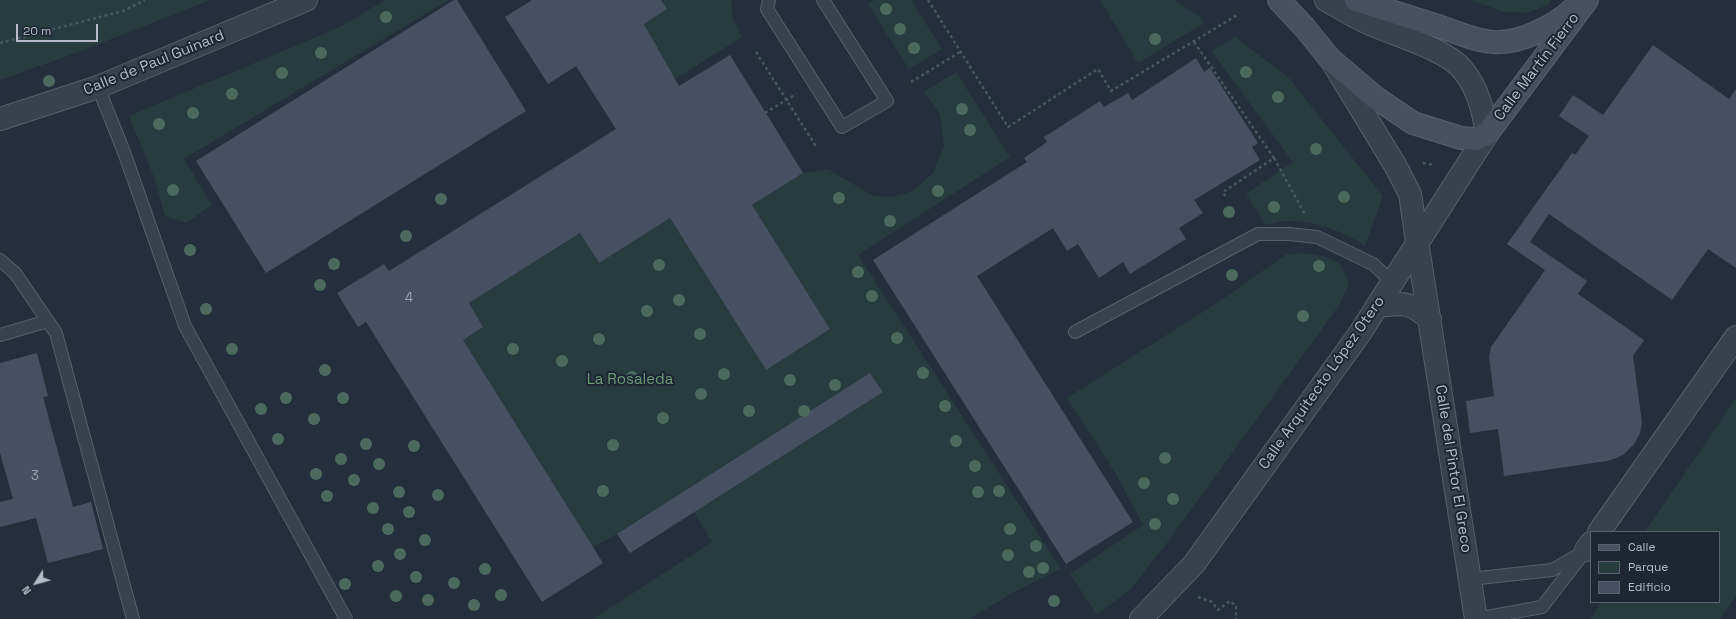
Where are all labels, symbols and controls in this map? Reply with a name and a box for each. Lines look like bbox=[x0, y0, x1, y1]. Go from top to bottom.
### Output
street label: Calle Martín Fierro bbox=[1491, 10, 1583, 124]
scale bar bbox=[18, 16, 100, 42]
text: 20 m bbox=[23, 23, 51, 39]
street label: Calle de Paul Guinard bbox=[81, 26, 227, 100]
house number: 4 bbox=[405, 290, 413, 306]
street label: Calle Arquitecto López Otero bbox=[1255, 293, 1389, 473]
park label: La Rosaleda bbox=[587, 371, 673, 389]
street label: Calle del Pintor El Greco bbox=[1431, 384, 1475, 554]
house number: 3 bbox=[31, 468, 39, 484]
legend bbox=[1590, 531, 1720, 603]
text: Calle bbox=[1628, 539, 1656, 555]
text: Parque bbox=[1628, 559, 1668, 575]
north arrow bbox=[16, 563, 56, 603]
text: Edificio bbox=[1628, 579, 1671, 595]
text: N bbox=[19, 583, 34, 597]

